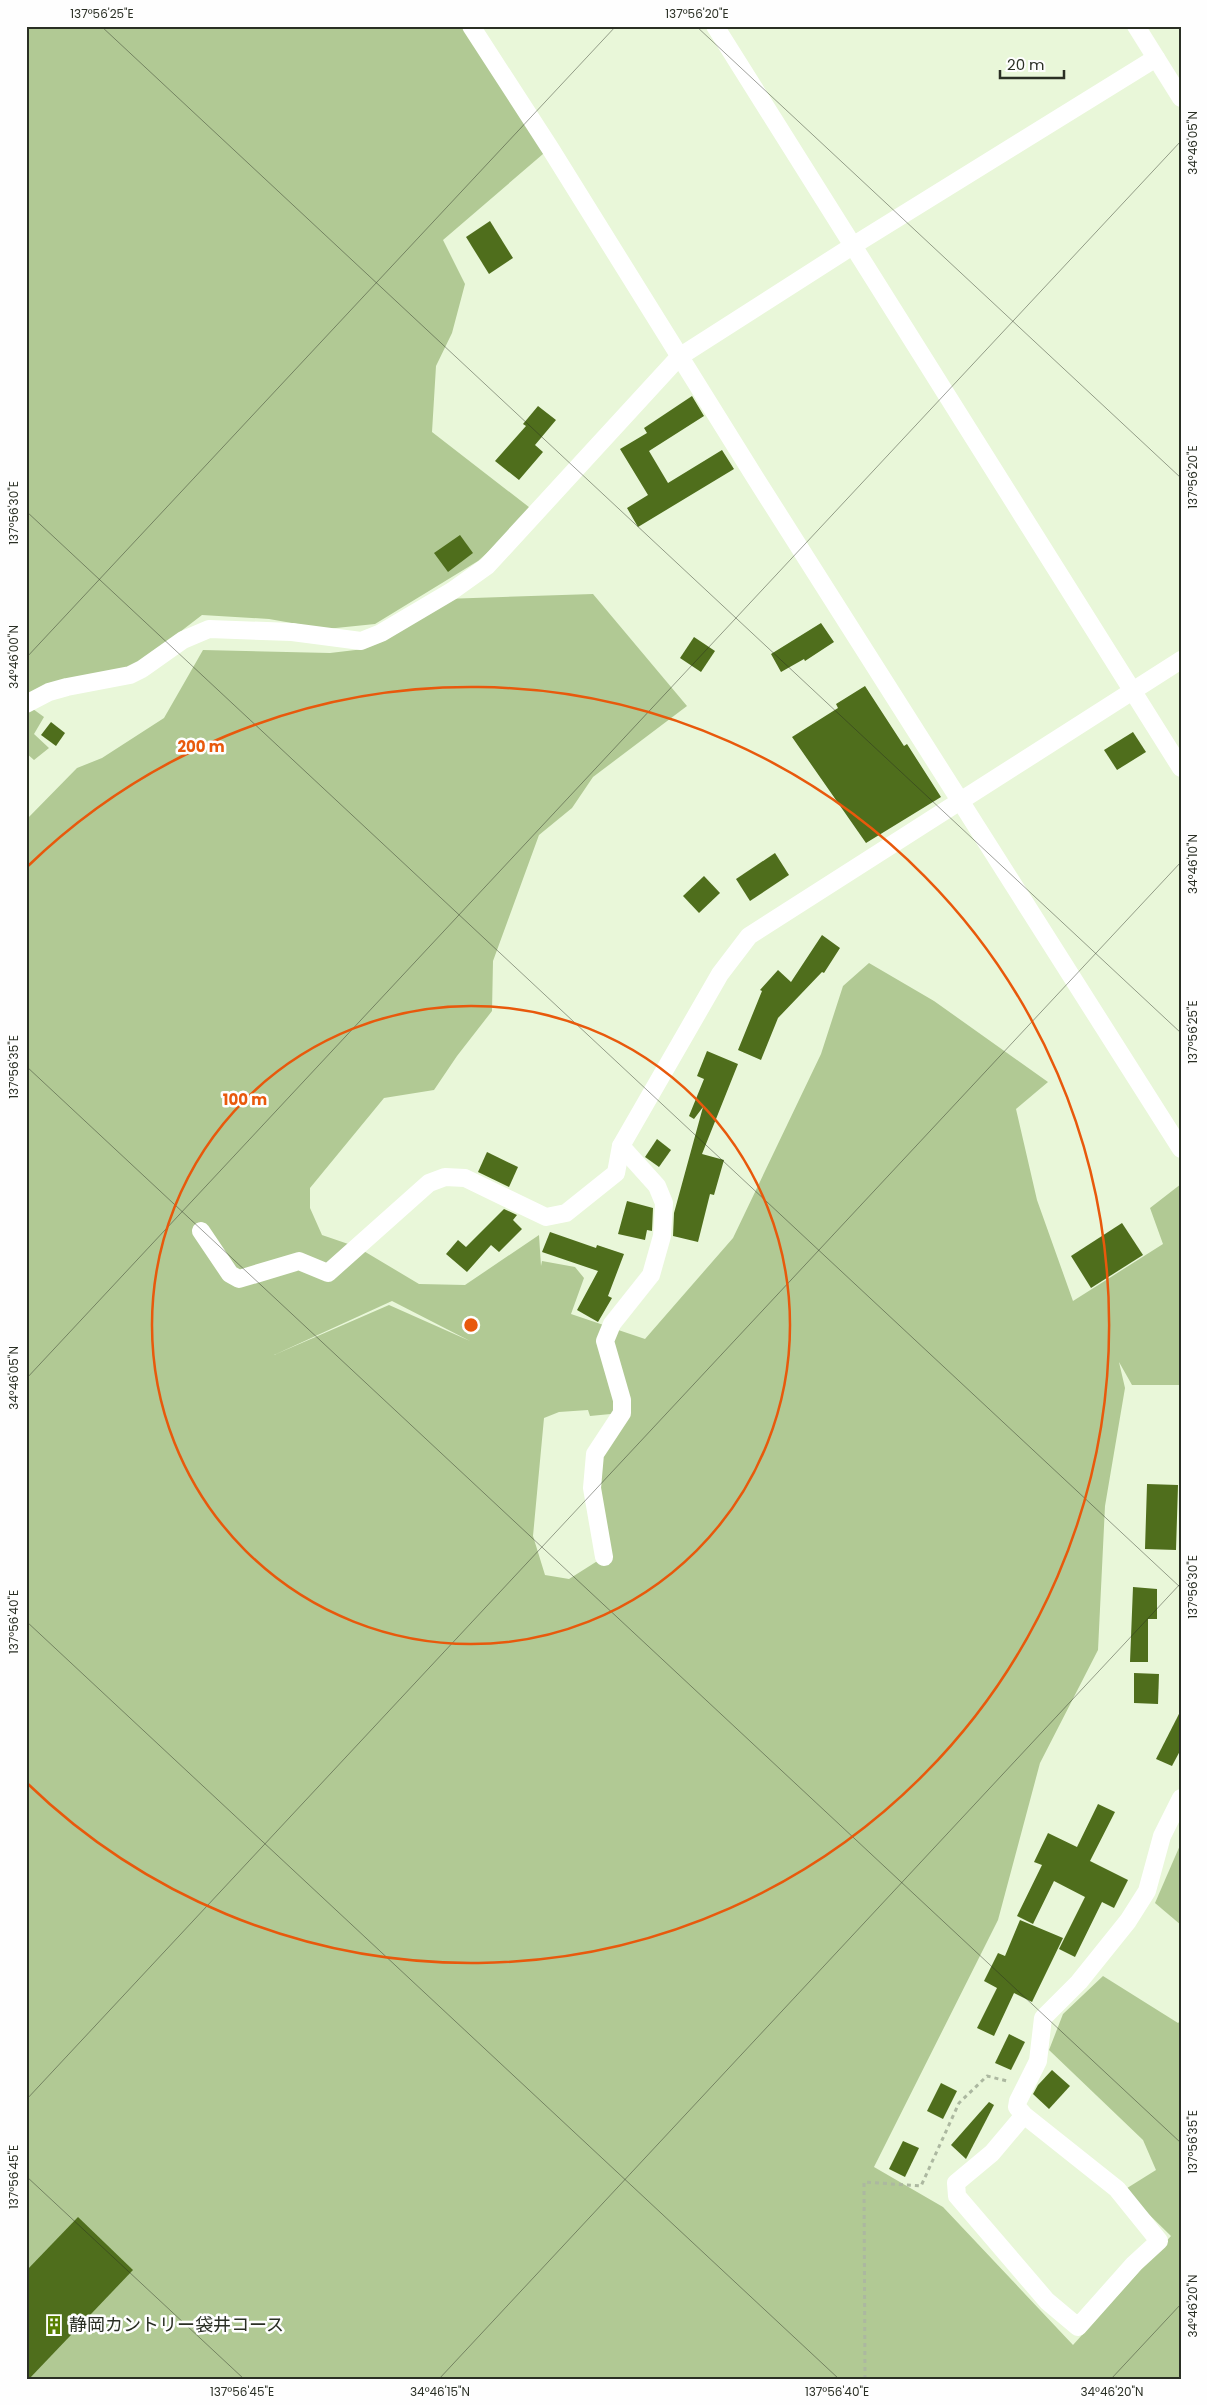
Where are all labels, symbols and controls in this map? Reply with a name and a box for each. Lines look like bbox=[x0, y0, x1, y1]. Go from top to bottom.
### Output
text: 137°56'25"E bbox=[70, 5, 134, 22]
text: 137°56'20"E bbox=[665, 5, 729, 22]
scale bar bbox=[1000, 48, 1063, 80]
text: 20 m bbox=[1007, 54, 1045, 75]
text: 34°46'05"N bbox=[1184, 111, 1201, 175]
text: 137°56'20"E bbox=[1184, 445, 1201, 509]
text: 137°56'30"E bbox=[5, 481, 22, 545]
text: 34°46'00"N bbox=[5, 625, 22, 689]
text: 200 m bbox=[177, 736, 225, 757]
text: 34°46'10"N bbox=[1184, 834, 1201, 894]
text: 137°56'25"E bbox=[1184, 1000, 1201, 1064]
text: 137°56'35"E bbox=[5, 1035, 22, 1099]
text: 100 m bbox=[223, 1089, 267, 1110]
centre of rings bbox=[462, 1316, 480, 1334]
text: 34°46'05"N bbox=[5, 1346, 22, 1410]
text: 137°56'30"E bbox=[1184, 1555, 1201, 1619]
text: 137°56'40"E bbox=[5, 1590, 22, 1654]
text: 137°56'35"E bbox=[1184, 2110, 1201, 2174]
text: 137°56'45"E bbox=[5, 2145, 22, 2209]
text: 34°46'20"N bbox=[1184, 2275, 1201, 2338]
place label: 静岡カントリー袋井コース bbox=[69, 2312, 284, 2337]
building icon: 静岡カントリー袋井コース bbox=[43, 2314, 65, 2336]
text: 137°56'45"E bbox=[210, 2383, 274, 2400]
text: 34°46'15"N bbox=[410, 2383, 470, 2400]
text: 137°56'40"E bbox=[805, 2383, 869, 2400]
text: 34°46'20"N bbox=[1081, 2383, 1144, 2400]

